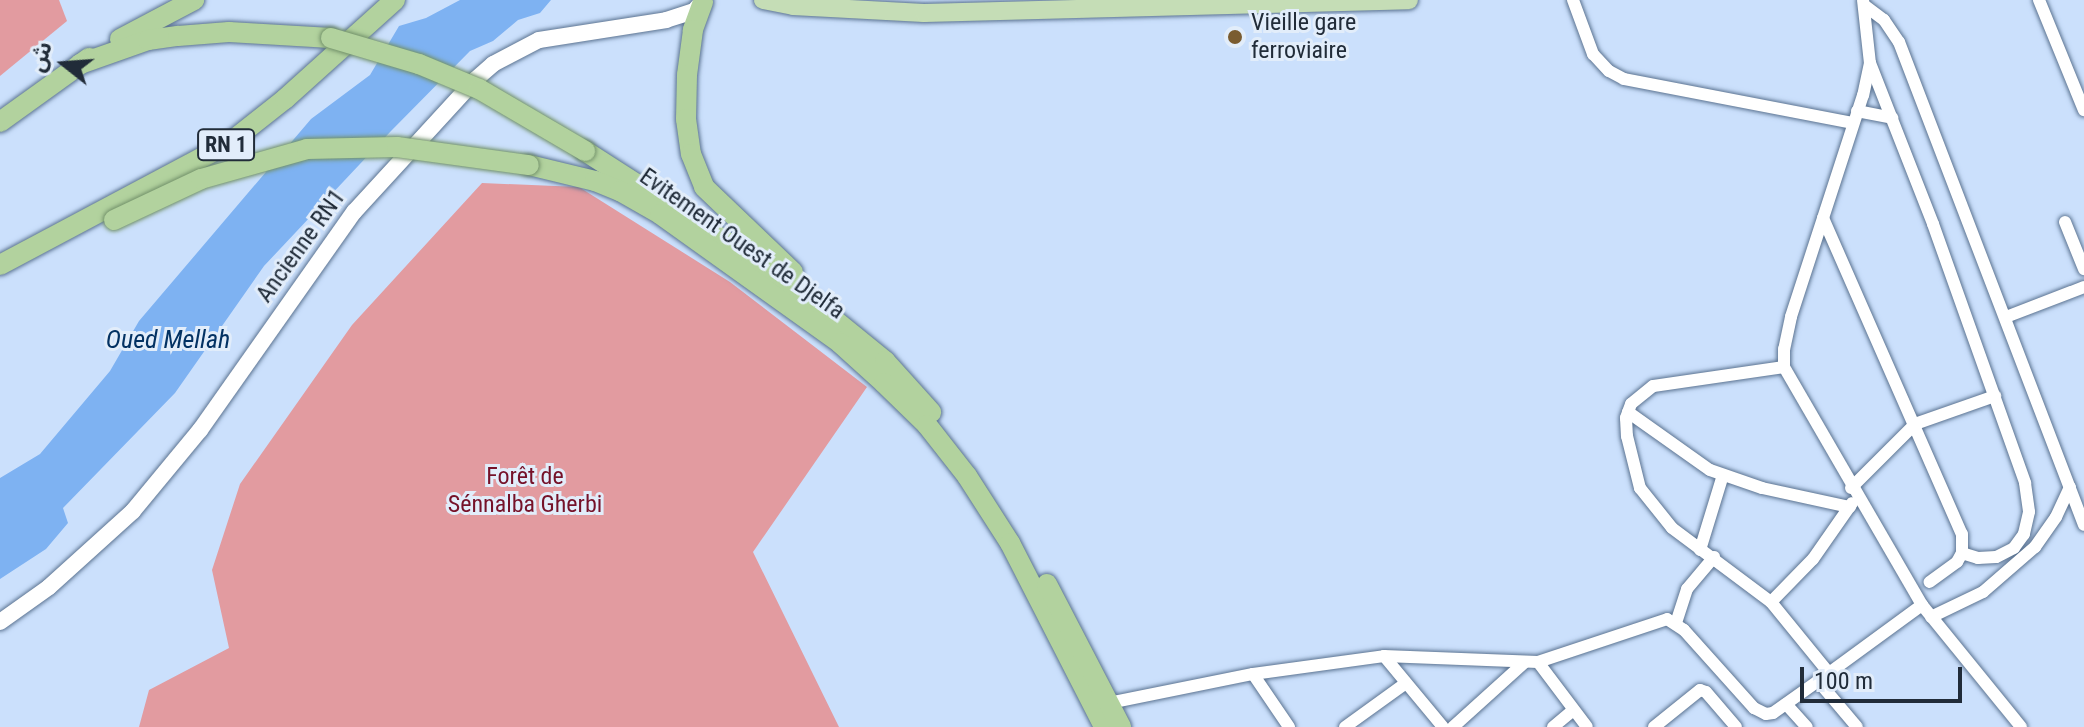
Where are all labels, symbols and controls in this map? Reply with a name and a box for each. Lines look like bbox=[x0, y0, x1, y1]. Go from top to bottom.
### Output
place label: Vieille gare ferroviaire bbox=[1251, 9, 1356, 65]
north arrow bbox=[24, 24, 104, 104]
marker: Vieille gare ferroviaire bbox=[1226, 28, 1244, 46]
text: ش bbox=[24, 39, 57, 75]
road number: RN 1 bbox=[196, 127, 256, 163]
street label: Evitement Ouest de Djelfa bbox=[634, 162, 850, 326]
street label: Ancienne RN1 bbox=[250, 184, 352, 308]
water label: Oued Mellah bbox=[106, 324, 230, 356]
park label: Forêt de Sénnalba Gherbi bbox=[448, 463, 602, 519]
scale bar bbox=[1804, 651, 1966, 701]
text: 100 m bbox=[1814, 667, 1873, 695]

